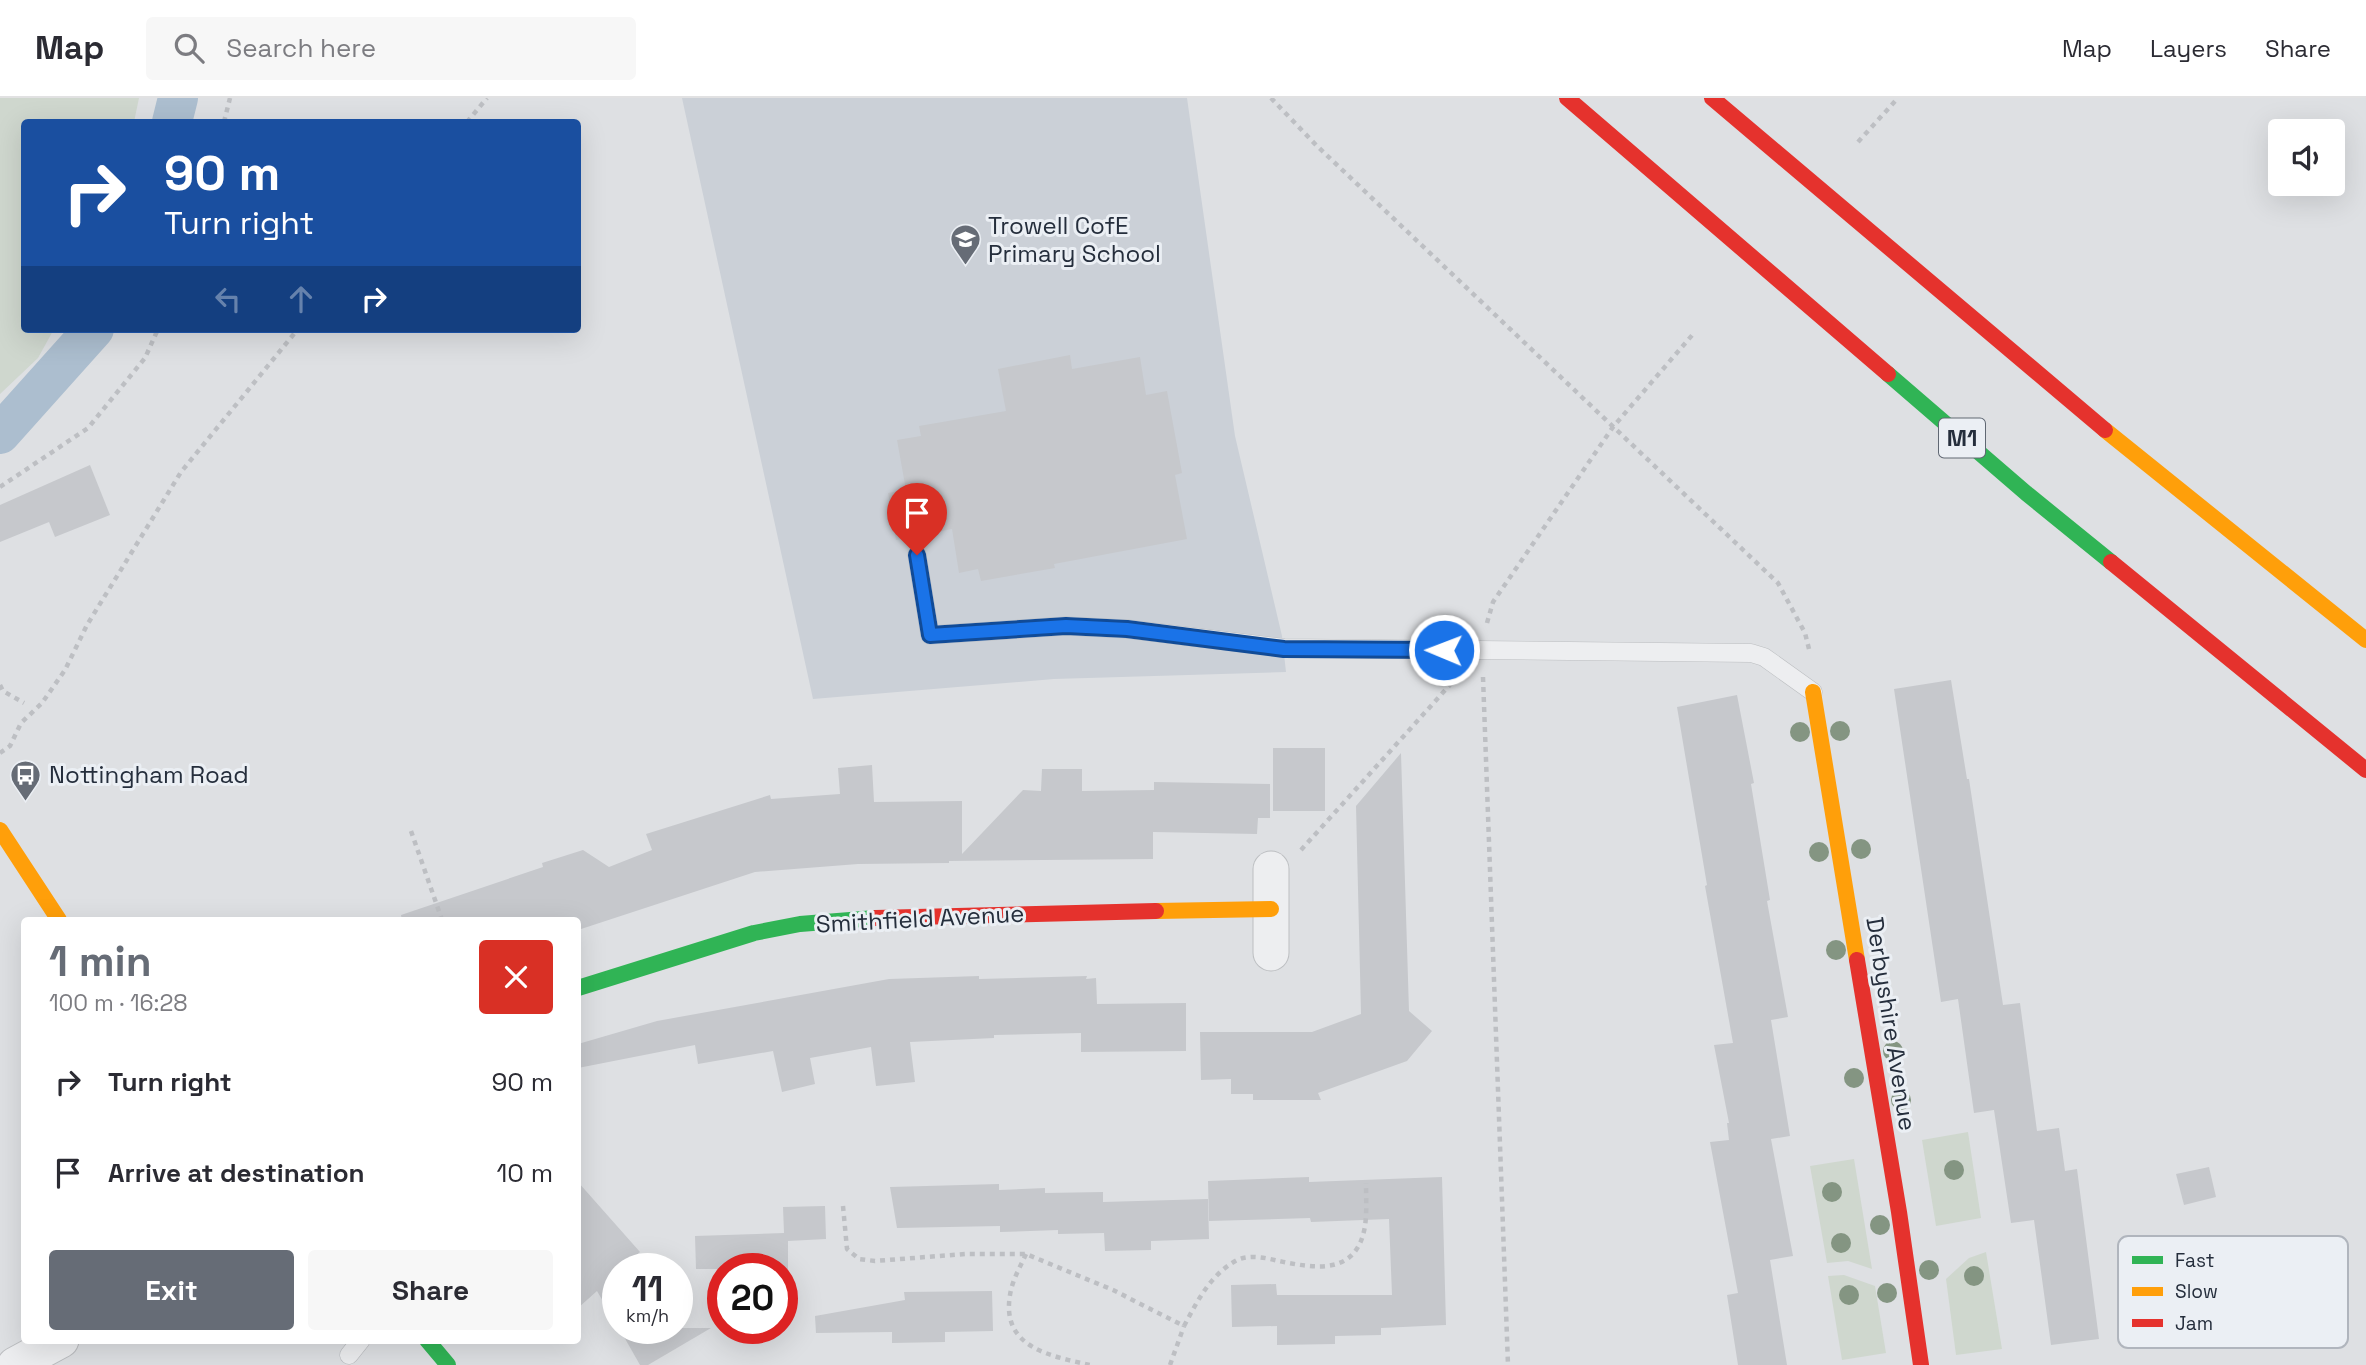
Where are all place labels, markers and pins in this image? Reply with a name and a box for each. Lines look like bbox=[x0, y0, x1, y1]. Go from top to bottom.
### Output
place label: Trowell CofE Primary School bbox=[988, 210, 1161, 269]
school or university icon: Trowell CofE Primary School bbox=[948, 223, 982, 267]
pin bbox=[887, 483, 947, 555]
bus stop icon: Nottingham Road bbox=[9, 758, 43, 802]
place label: Nottingham Road bbox=[49, 759, 249, 790]

